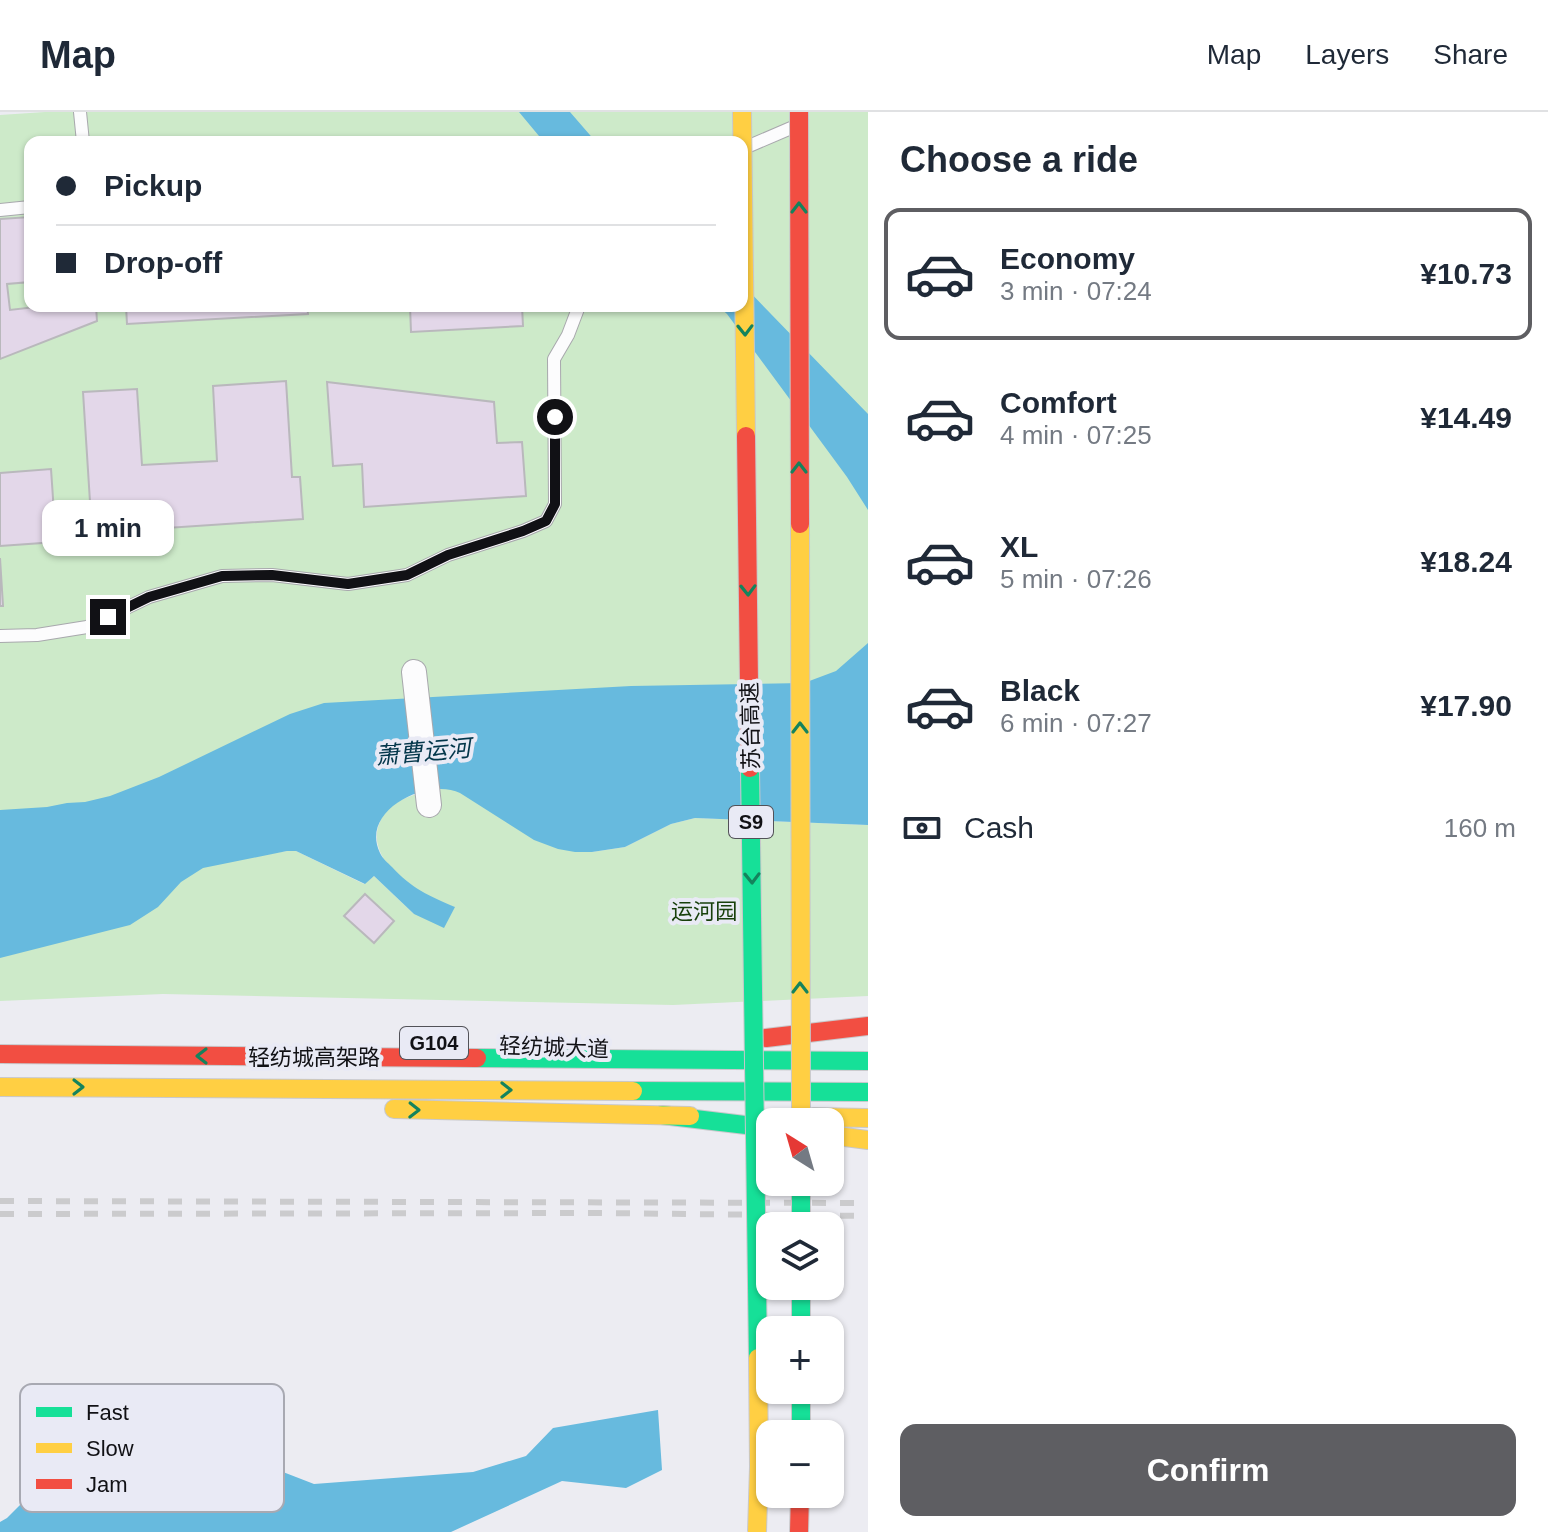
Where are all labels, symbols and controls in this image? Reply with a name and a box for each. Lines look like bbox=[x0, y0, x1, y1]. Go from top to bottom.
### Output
text: Map bbox=[40, 34, 116, 76]
text: Map bbox=[1207, 39, 1261, 70]
text: Layers bbox=[1305, 39, 1389, 70]
text: Share bbox=[1433, 39, 1508, 70]
text: Choose a ride bbox=[900, 139, 1138, 180]
text: Pickup bbox=[104, 169, 202, 202]
one-way arrow bbox=[790, 201, 808, 214]
icon: car bbox=[904, 238, 976, 310]
text: Economy bbox=[1000, 242, 1135, 275]
text: Drop-off bbox=[104, 246, 222, 279]
text: ¥10.73 bbox=[1420, 257, 1512, 290]
text: 3 min · 07:24 bbox=[1000, 276, 1152, 306]
one-way arrow bbox=[736, 324, 753, 337]
icon: car bbox=[904, 382, 976, 454]
text: Comfort bbox=[1000, 386, 1117, 419]
route start bbox=[537, 399, 573, 435]
text: ¥14.49 bbox=[1420, 401, 1512, 434]
text: 4 min · 07:25 bbox=[1000, 420, 1152, 450]
one-way arrow bbox=[790, 461, 808, 474]
callout: 1 min bbox=[42, 501, 174, 557]
text: 1 min bbox=[74, 513, 142, 543]
icon: car bbox=[904, 526, 976, 598]
text: XL bbox=[1000, 530, 1038, 563]
text: ¥18.24 bbox=[1420, 545, 1512, 578]
text: 5 min · 07:26 bbox=[1000, 564, 1152, 594]
one-way arrow bbox=[739, 584, 757, 597]
route end bbox=[90, 599, 126, 635]
icon: car bbox=[904, 670, 976, 742]
text: Black bbox=[1000, 674, 1080, 707]
street label: 苏台高速 bbox=[737, 682, 764, 770]
text: ¥17.90 bbox=[1420, 689, 1512, 722]
text: 6 min · 07:27 bbox=[1000, 708, 1152, 738]
one-way arrow bbox=[791, 721, 809, 734]
water label: 萧曹运河 bbox=[374, 734, 476, 769]
road number: S9 bbox=[729, 806, 773, 838]
icon: cash bbox=[900, 806, 944, 850]
text: Cash bbox=[964, 811, 1034, 844]
text: 160 m bbox=[1444, 813, 1516, 843]
one-way arrow bbox=[743, 872, 760, 885]
park label: 运河园 bbox=[671, 899, 737, 924]
one-way arrow bbox=[791, 981, 809, 994]
road number: G104 bbox=[400, 1027, 468, 1059]
street label: 轻纺城大道 bbox=[499, 1033, 609, 1062]
street label: 轻纺城高架路 bbox=[248, 1045, 380, 1070]
one-way arrow bbox=[195, 1047, 208, 1065]
one-way arrow bbox=[72, 1078, 85, 1096]
one-way arrow bbox=[500, 1081, 513, 1099]
one-way arrow bbox=[408, 1101, 421, 1119]
north arrow bbox=[756, 1108, 844, 1196]
map controls bbox=[756, 1108, 844, 1508]
button: layers bbox=[756, 1212, 844, 1300]
button: + bbox=[756, 1316, 844, 1404]
legend bbox=[20, 1384, 284, 1512]
text: Fast bbox=[86, 1400, 129, 1425]
button: − bbox=[756, 1420, 844, 1508]
button: Confirm bbox=[900, 1424, 1516, 1516]
text: Slow bbox=[86, 1436, 134, 1461]
text: Jam bbox=[86, 1472, 128, 1497]

